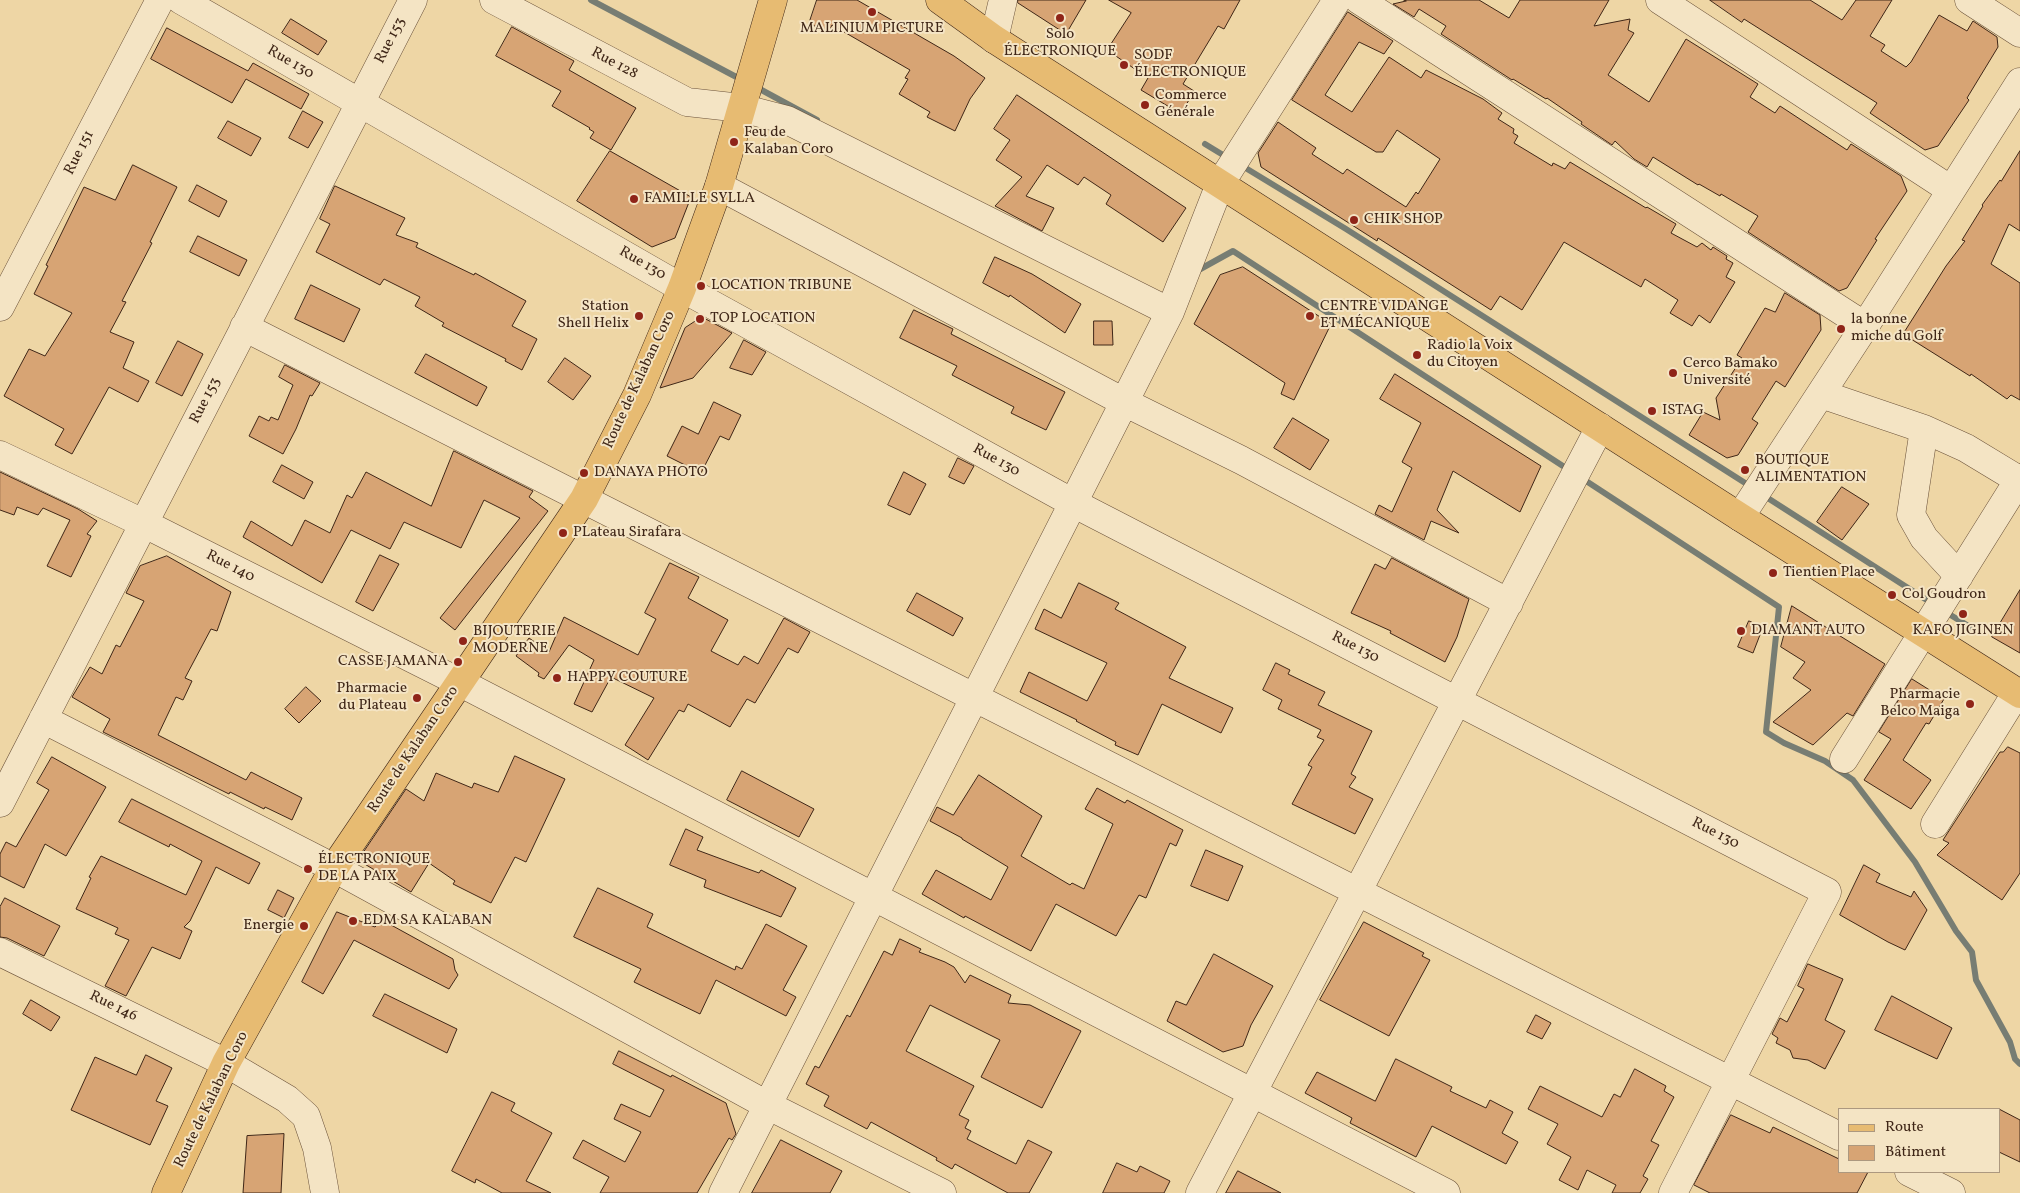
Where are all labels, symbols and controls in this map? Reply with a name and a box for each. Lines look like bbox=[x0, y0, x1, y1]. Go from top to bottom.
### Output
marker: MALINIUM PICTURE bbox=[866, 6, 878, 18]
marker: Solo ÉLECTRONIQUE bbox=[1054, 12, 1066, 24]
street label: Rue 153 bbox=[372, 15, 410, 67]
place label: MALINIUM PICTURE bbox=[800, 20, 944, 38]
place label: Solo ÉLECTRONIQUE bbox=[1004, 26, 1116, 61]
street label: Rue 130 bbox=[263, 42, 317, 84]
street label: Rue 128 bbox=[588, 44, 640, 84]
place label: SODF ÉLECTRONIQUE bbox=[1134, 47, 1246, 82]
marker: SODF ÉLECTRONIQUE bbox=[1118, 59, 1130, 71]
place label: Commerce Générale bbox=[1155, 87, 1227, 122]
marker: Commerce Générale bbox=[1139, 99, 1151, 111]
place label: Feu de Kalaban Coro bbox=[744, 124, 833, 159]
street label: Rue 151 bbox=[61, 128, 99, 178]
marker: Feu de Kalaban Coro bbox=[728, 136, 740, 148]
place label: FAMILLE SYLLA bbox=[644, 190, 755, 208]
marker: FAMILLE SYLLA bbox=[628, 193, 640, 205]
place label: CHIK SHOP bbox=[1364, 211, 1443, 229]
marker: CHIK SHOP bbox=[1348, 214, 1360, 226]
street label: Rue 130 bbox=[615, 243, 669, 285]
place label: LOCATION TRIBUNE bbox=[711, 277, 852, 295]
marker: LOCATION TRIBUNE bbox=[695, 280, 707, 292]
place label: Station Shell Helix bbox=[557, 298, 629, 333]
place label: CENTRE VIDANGE ET MÉCANIQUE bbox=[1320, 298, 1449, 333]
street label: Route de Kalaban Coro bbox=[600, 308, 680, 452]
marker: Station Shell Helix bbox=[633, 310, 645, 322]
place label: TOP LOCATION bbox=[710, 310, 815, 328]
marker: CENTRE VIDANGE ET MÉCANIQUE bbox=[1304, 310, 1316, 322]
place label: la bonne miche du Golf bbox=[1851, 311, 1942, 346]
marker: TOP LOCATION bbox=[694, 313, 706, 325]
marker: la bonne miche du Golf bbox=[1835, 323, 1847, 335]
place label: Radio la Voix du Citoyen bbox=[1427, 337, 1513, 372]
marker: Radio la Voix du Citoyen bbox=[1411, 349, 1423, 361]
place label: Cerco Bamako Université bbox=[1683, 355, 1777, 390]
marker: Cerco Bamako Université bbox=[1667, 367, 1679, 379]
street label: Rue 153 bbox=[187, 375, 225, 427]
place label: ISTAG bbox=[1662, 402, 1704, 420]
marker: ISTAG bbox=[1646, 405, 1658, 417]
street label: Rue 130 bbox=[969, 441, 1023, 481]
place label: BOUTIQUE ALIMENTATION bbox=[1755, 452, 1866, 487]
place label: DANAYA PHOTO bbox=[594, 464, 708, 482]
marker: BOUTIQUE ALIMENTATION bbox=[1739, 464, 1751, 476]
marker: DANAYA PHOTO bbox=[578, 467, 590, 479]
place label: PLateau Sirafara bbox=[573, 524, 681, 542]
marker: PLateau Sirafara bbox=[557, 527, 569, 539]
street label: Rue 140 bbox=[203, 547, 257, 587]
place label: Tientien Place bbox=[1783, 564, 1875, 582]
marker: Tientien Place bbox=[1767, 567, 1779, 579]
place label: Col Goudron bbox=[1902, 586, 1986, 604]
marker: Col Goudron bbox=[1886, 589, 1898, 601]
marker: KAFO JIGINEN bbox=[1957, 608, 1969, 620]
place label: DIAMANT AUTO bbox=[1751, 622, 1865, 640]
place label: KAFO JIGINEN bbox=[1913, 622, 2013, 640]
place label: BIJOUTERIE MODERNE bbox=[473, 623, 556, 658]
marker: DIAMANT AUTO bbox=[1735, 625, 1747, 637]
street label: Rue 130 bbox=[1328, 628, 1382, 668]
marker: BIJOUTERIE MODERNE bbox=[457, 635, 469, 647]
place label: CASSE JAMANA bbox=[338, 653, 448, 671]
marker: CASSE JAMANA bbox=[452, 656, 464, 668]
place label: HAPPY COUTURE bbox=[567, 669, 687, 687]
marker: HAPPY COUTURE bbox=[551, 672, 563, 684]
place label: Pharmacie du Plateau bbox=[337, 680, 407, 715]
street label: Route de Kalaban Coro bbox=[365, 683, 463, 817]
place label: Pharmacie Belco Maiga bbox=[1880, 686, 1960, 721]
marker: Pharmacie du Plateau bbox=[411, 692, 423, 704]
marker: Pharmacie Belco Maiga bbox=[1964, 698, 1976, 710]
street label: Rue 130 bbox=[1688, 814, 1742, 854]
place label: ÉLECTRONIQUE DE LA PAIX bbox=[318, 851, 430, 886]
marker: ÉLECTRONIQUE DE LA PAIX bbox=[302, 863, 314, 875]
place label: EDM SA KALABAN bbox=[363, 912, 492, 930]
marker: EDM SA KALABAN bbox=[347, 915, 359, 927]
place label: Energie bbox=[243, 917, 294, 935]
marker: Energie bbox=[298, 920, 310, 932]
street label: Rue 146 bbox=[86, 988, 140, 1026]
street label: Route de Kalaban Coro bbox=[171, 1029, 253, 1171]
legend bbox=[1838, 1108, 2000, 1173]
text: Route bbox=[1885, 1117, 1924, 1138]
text: Bâtiment bbox=[1885, 1142, 1946, 1163]

